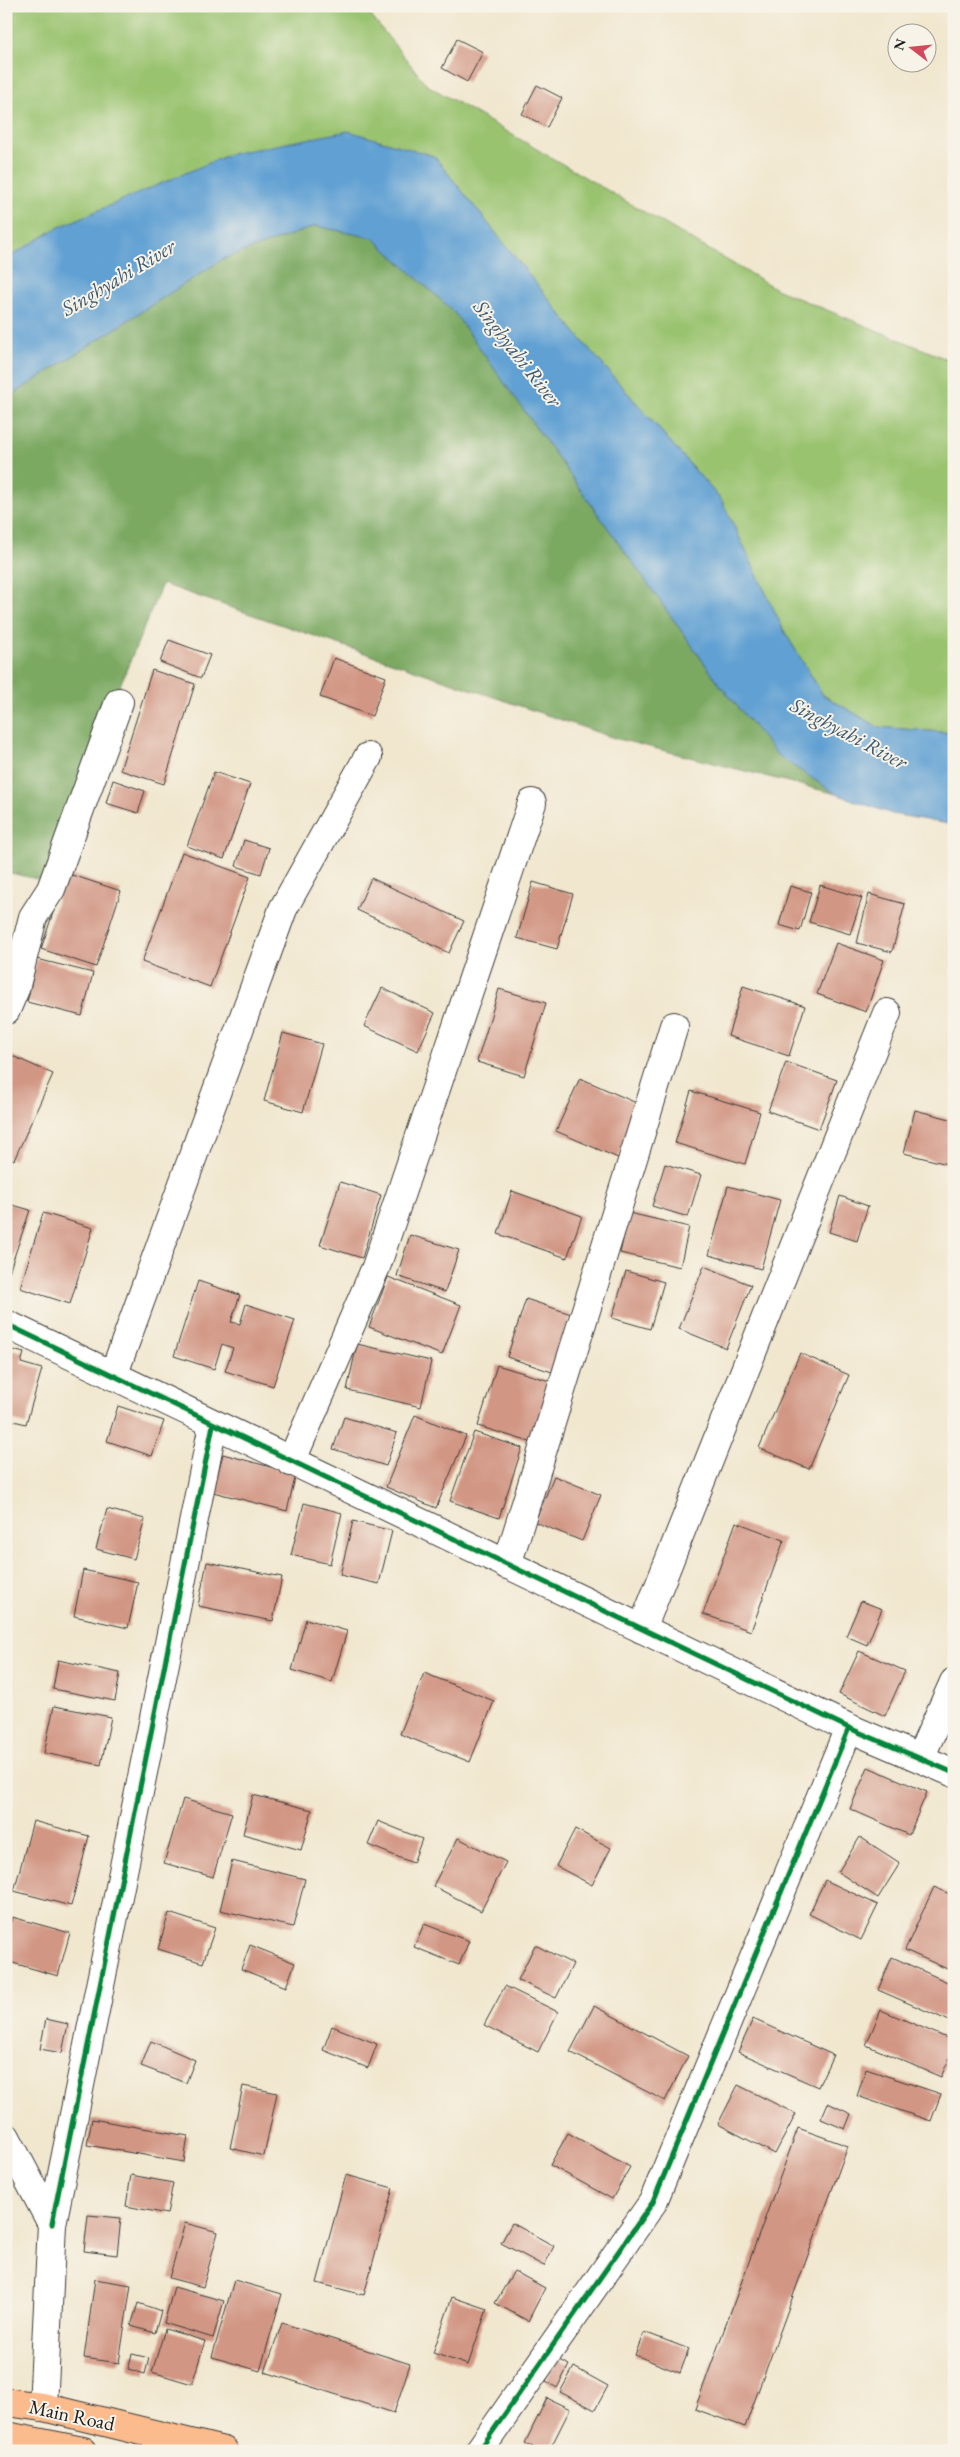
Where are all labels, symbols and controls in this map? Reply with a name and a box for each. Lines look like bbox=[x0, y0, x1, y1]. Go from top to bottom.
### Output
north arrow bbox=[888, 22, 938, 72]
text: N bbox=[889, 36, 910, 52]
water label: Singhyahi River bbox=[55, 232, 181, 322]
water label: Singhyahi River bbox=[467, 293, 569, 413]
water label: Singhyahi River bbox=[785, 690, 913, 776]
street label: Main Road bbox=[27, 2393, 118, 2437]

